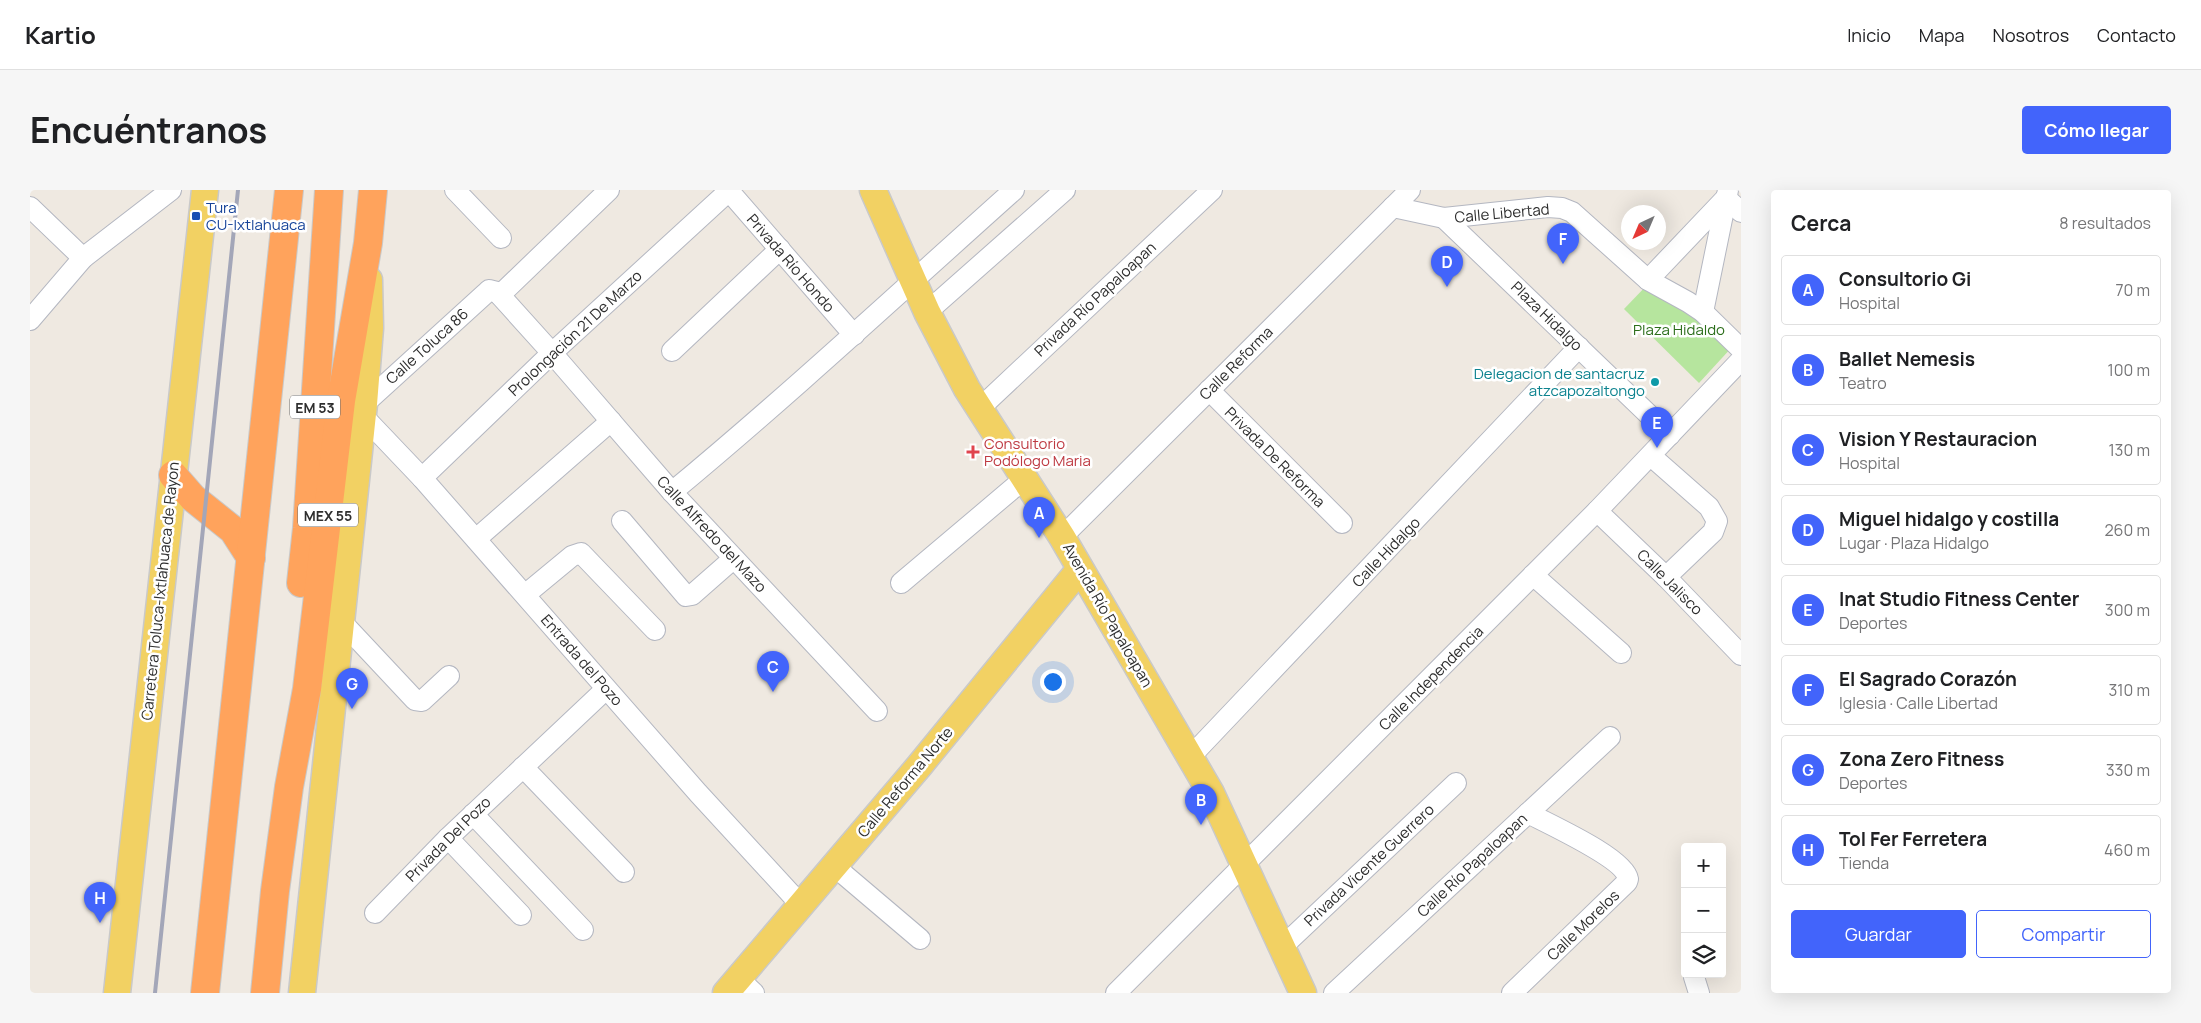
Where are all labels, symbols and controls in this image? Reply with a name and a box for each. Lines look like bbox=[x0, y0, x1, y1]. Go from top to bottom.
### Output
text: Kartio bbox=[25, 18, 96, 51]
text: Inicio bbox=[1847, 23, 1891, 47]
text: Mapa bbox=[1919, 23, 1965, 47]
text: Nosotros bbox=[1993, 23, 2069, 47]
text: Contacto bbox=[2097, 23, 2176, 47]
text: Encuéntranos bbox=[30, 106, 267, 154]
button: Cómo llegar bbox=[2022, 106, 2171, 154]
place label: Tura CU-Ixtlahuaca bbox=[206, 197, 306, 235]
street label: Calle Libertad bbox=[1454, 198, 1550, 228]
north arrow bbox=[1621, 205, 1666, 250]
street label: Privada Río Hondo bbox=[742, 209, 840, 317]
text: Cerca bbox=[1791, 209, 1851, 237]
marker: Tura CU-Ixtlahuaca bbox=[190, 210, 202, 222]
text: 8 resultados bbox=[2059, 212, 2151, 234]
pin: F bbox=[1547, 223, 1579, 264]
street label: Privada Río Papaloapan bbox=[1029, 237, 1161, 361]
pin: D bbox=[1431, 246, 1463, 287]
street label: Prolongación 21 De Marzo bbox=[504, 265, 647, 401]
text: Consultorio Gi bbox=[1839, 266, 1971, 292]
street label: Plaza Hidalgo bbox=[1507, 277, 1587, 356]
text: A bbox=[1803, 279, 1813, 301]
text: 70 m bbox=[2115, 279, 2150, 301]
text: Hospital bbox=[1839, 292, 1900, 314]
street label: Calle Toluca 86 bbox=[381, 303, 473, 389]
park label: Plaza Hidaldo bbox=[1633, 319, 1725, 340]
street label: Calle Reforma bbox=[1194, 321, 1278, 405]
text: Ballet Nemesis bbox=[1839, 346, 1975, 372]
text: B bbox=[1803, 359, 1813, 381]
text: 100 m bbox=[2107, 359, 2150, 381]
place label: Delegacion de santacruz atzcapozaltongo bbox=[1474, 363, 1645, 401]
text: Teatro bbox=[1839, 372, 1887, 394]
marker: Delegacion de santacruz atzcapozaltongo bbox=[1649, 376, 1661, 388]
road number: EM 53 bbox=[290, 396, 340, 418]
street label: Privada De Reforma bbox=[1220, 402, 1330, 512]
pin: E bbox=[1641, 407, 1673, 448]
text: Vision Y Restauracion bbox=[1839, 426, 2037, 452]
place label: Consultorio Podólogo Maria bbox=[984, 433, 1091, 471]
text: C bbox=[1802, 439, 1814, 461]
text: 130 m bbox=[2108, 439, 2150, 461]
marker: Consultorio Podólogo Maria bbox=[966, 445, 980, 459]
text: Hospital bbox=[1839, 452, 1900, 474]
street label: Carretera Toluca-Ixtlahuaca de Rayon bbox=[136, 461, 184, 721]
street label: Calle Alfredo del Mazo bbox=[652, 471, 772, 597]
pin: A bbox=[1023, 497, 1055, 538]
road number: MEX 55 bbox=[298, 504, 358, 526]
text: Miguel hidalgo y costilla bbox=[1839, 506, 2059, 532]
street label: Calle Hidalgo bbox=[1347, 512, 1425, 592]
text: D bbox=[1802, 519, 1814, 541]
text: 260 m bbox=[2104, 519, 2150, 541]
text: Lugar · Plaza Hidalgo bbox=[1839, 532, 1989, 554]
street label: Avenida Río Papaloapan bbox=[1058, 539, 1158, 691]
street label: Calle Jalisco bbox=[1633, 545, 1708, 620]
text: Inat Studio Fitness Center bbox=[1839, 586, 2079, 612]
text: E bbox=[1803, 599, 1813, 621]
text: 300 m bbox=[2105, 599, 2150, 621]
street label: Entrada del Pozo bbox=[536, 610, 628, 710]
text: Deportes bbox=[1839, 612, 1907, 634]
street label: Calle Independencia bbox=[1374, 621, 1488, 735]
pin: C bbox=[757, 651, 789, 692]
text: El Sagrado Corazón bbox=[1839, 666, 2017, 692]
pin: G bbox=[336, 668, 368, 709]
your location bbox=[1040, 669, 1066, 695]
text: F bbox=[1804, 679, 1812, 701]
text: 310 m bbox=[2108, 679, 2150, 701]
text: Iglesia · Calle Libertad bbox=[1839, 692, 1998, 714]
street label: Calle Reforma Norte bbox=[852, 722, 958, 842]
text: Zona Zero Fitness bbox=[1839, 746, 2004, 772]
text: G bbox=[1802, 759, 1814, 781]
text: 330 m bbox=[2106, 759, 2150, 781]
text: Deportes bbox=[1839, 772, 1907, 794]
pin: B bbox=[1185, 784, 1217, 825]
street label: Privada Del Pozo bbox=[401, 792, 495, 886]
street label: Privada Vicente Guerrero bbox=[1299, 799, 1439, 931]
street label: Calle Río Papaloapan bbox=[1412, 808, 1532, 922]
text: Tol Fer Ferretera bbox=[1839, 826, 1987, 852]
text: H bbox=[1802, 839, 1814, 861]
text: 460 m bbox=[2104, 839, 2150, 861]
map controls bbox=[1681, 843, 1726, 978]
button: + bbox=[1681, 843, 1726, 888]
text: Tienda bbox=[1839, 852, 1889, 874]
pin: H bbox=[84, 882, 116, 923]
street label: Calle Morelos bbox=[1542, 885, 1624, 965]
button: − bbox=[1681, 888, 1726, 933]
button: Guardar bbox=[1791, 910, 1966, 958]
button: Compartir bbox=[1976, 910, 2151, 958]
button: layers bbox=[1681, 933, 1726, 978]

